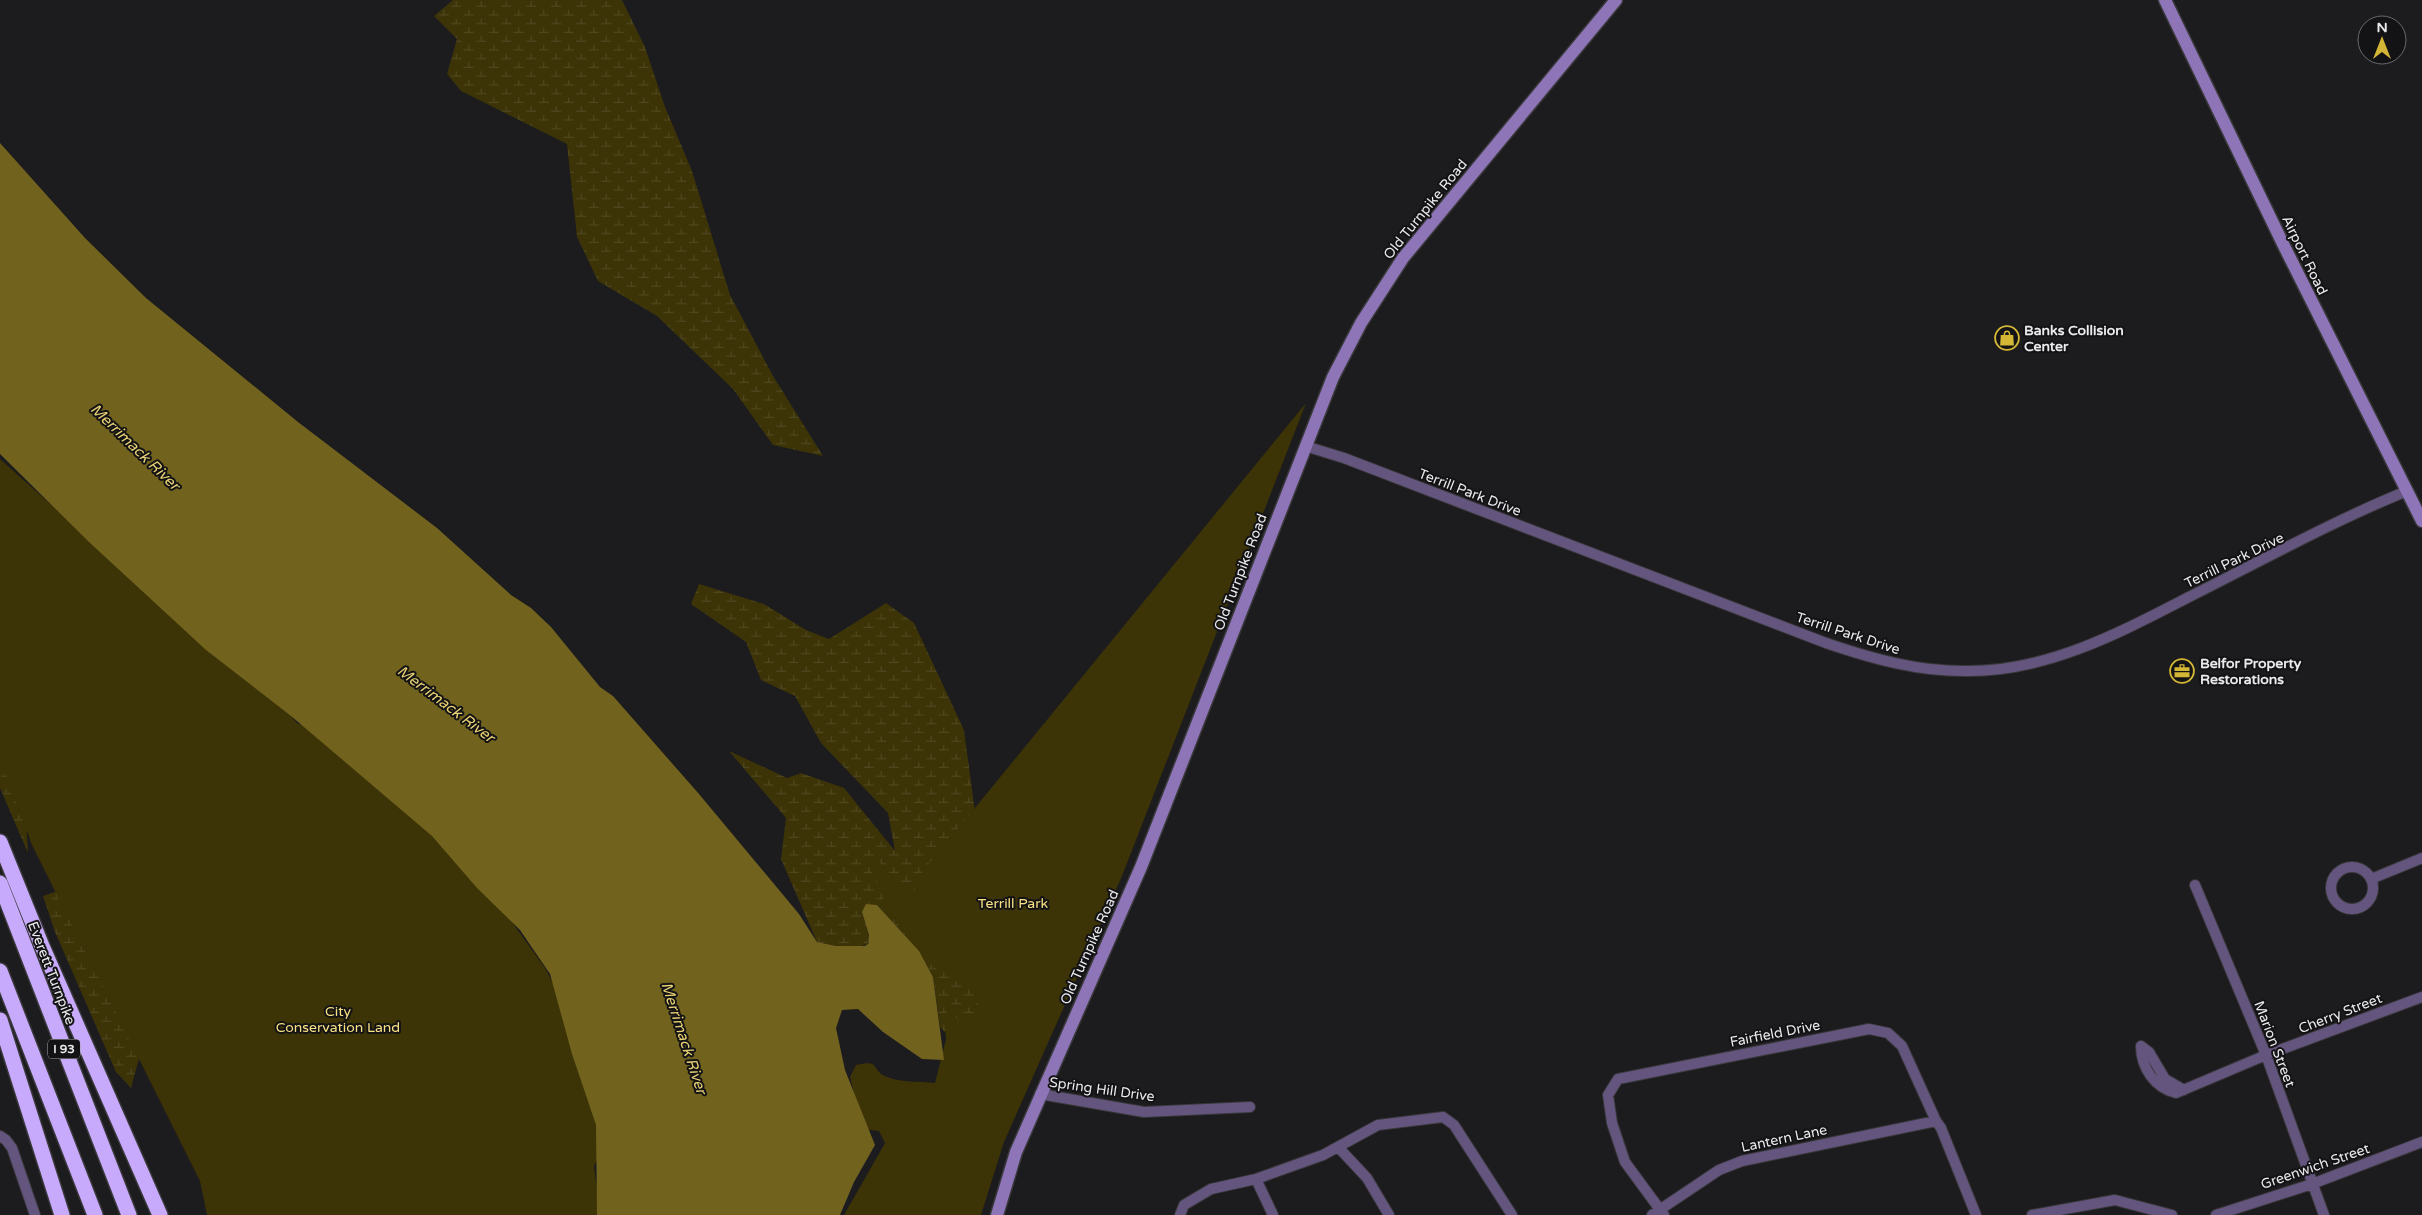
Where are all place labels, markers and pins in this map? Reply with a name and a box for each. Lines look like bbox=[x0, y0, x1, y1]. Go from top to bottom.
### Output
place label: Banks Collision Center bbox=[2024, 322, 2124, 355]
shop icon: Banks Collision Center bbox=[1994, 325, 2020, 351]
place label: Belfor Property Restorations bbox=[2200, 655, 2302, 688]
office icon: Belfor Property Restorations bbox=[2169, 658, 2195, 684]

